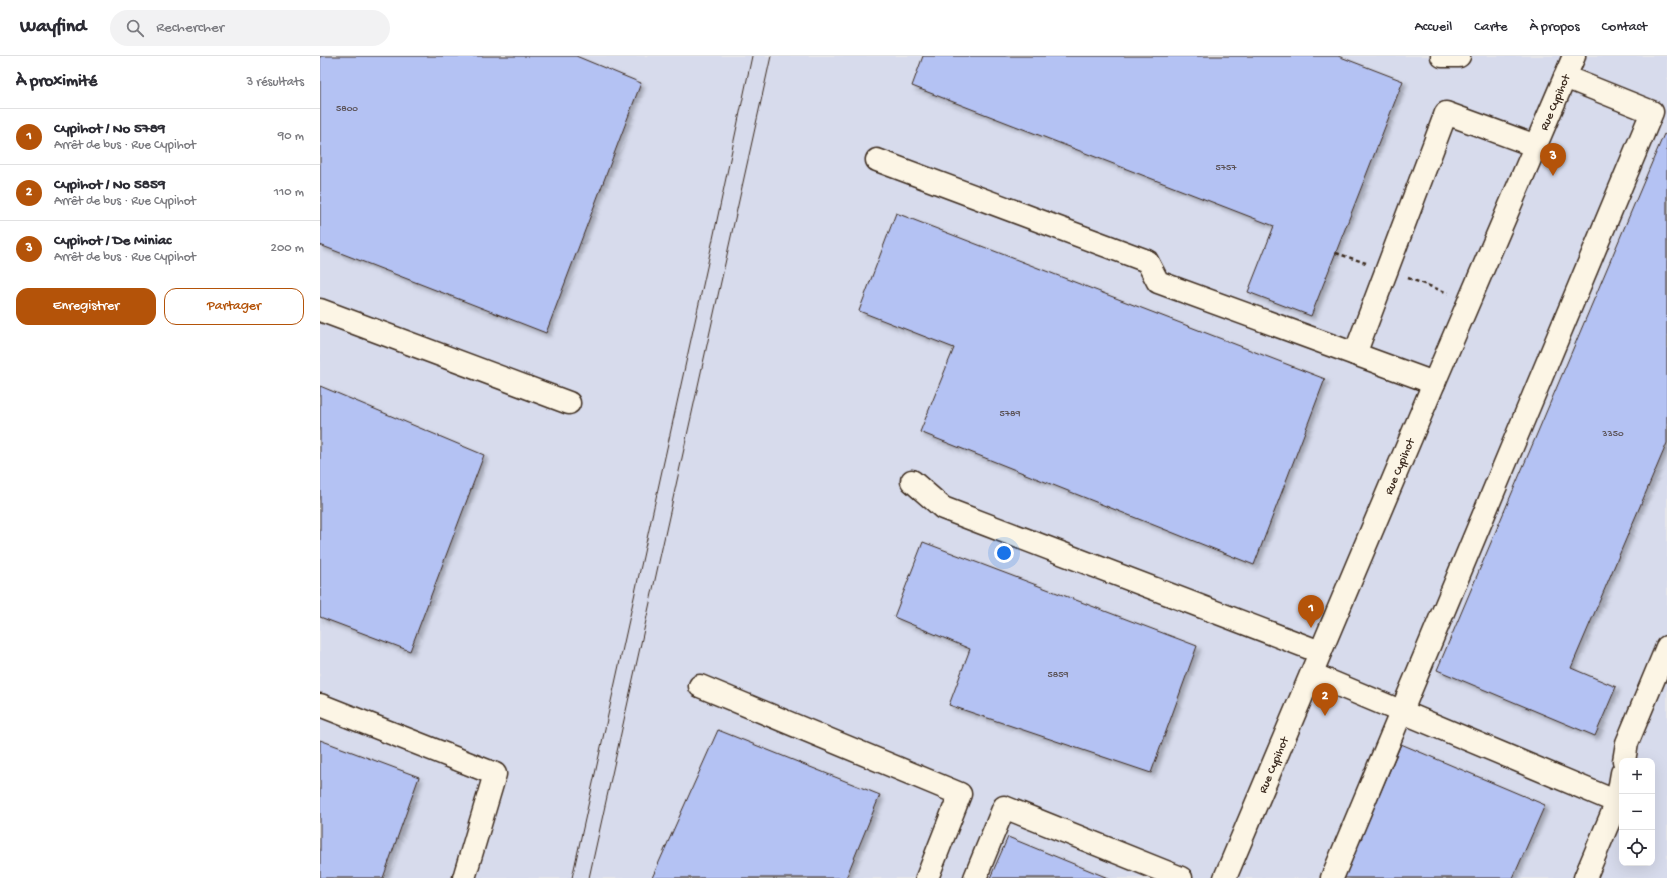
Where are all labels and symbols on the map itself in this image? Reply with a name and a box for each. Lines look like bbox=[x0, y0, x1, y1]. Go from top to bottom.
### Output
street label: Rue Cypihot bbox=[1538, 72, 1575, 133]
house number: 5800 bbox=[336, 103, 358, 115]
pin: 3 bbox=[1540, 143, 1566, 176]
house number: 5757 bbox=[1216, 162, 1237, 174]
house number: 5789 bbox=[1000, 408, 1020, 420]
house number: 3350 bbox=[1601, 428, 1624, 440]
street label: Rue Cypihot bbox=[1383, 436, 1419, 497]
your location bbox=[994, 543, 1014, 563]
pin: 1 bbox=[1298, 595, 1324, 628]
house number: 5859 bbox=[1047, 669, 1069, 681]
pin: 2 bbox=[1312, 683, 1338, 716]
street label: Rue Cypihot bbox=[1257, 734, 1293, 796]

